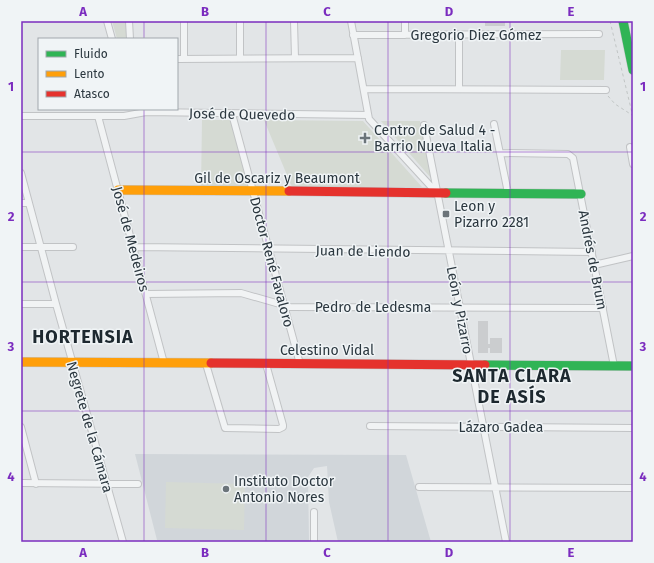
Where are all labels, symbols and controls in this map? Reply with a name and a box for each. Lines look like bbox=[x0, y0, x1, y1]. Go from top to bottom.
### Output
text: A bbox=[78, 4, 87, 19]
text: B bbox=[201, 4, 209, 19]
text: C bbox=[323, 4, 331, 19]
text: D bbox=[445, 4, 454, 19]
text: E bbox=[568, 4, 575, 19]
street label: Gregorio Diez Gómez bbox=[411, 27, 541, 44]
legend bbox=[38, 38, 178, 110]
text: Fluido bbox=[74, 47, 108, 61]
text: Lento bbox=[74, 67, 104, 81]
text: 1 bbox=[8, 79, 14, 94]
text: 1 bbox=[640, 79, 646, 94]
text: Atasco bbox=[74, 87, 110, 101]
street label: José de Quevedo bbox=[189, 105, 295, 124]
place label: Centro de Salud 4 - Barrio Nueva Italia bbox=[374, 122, 495, 155]
marker: Centro de Salud 4 - Barrio Nueva Italia bbox=[359, 132, 371, 144]
street label: Gil de Oscariz y Beaumont bbox=[194, 170, 361, 187]
street label: José de Medeiros bbox=[108, 185, 153, 294]
street label: Doctor René Favaloro bbox=[246, 195, 297, 329]
place label: Leon y Pizarro 2281 bbox=[454, 198, 529, 231]
text: 2 bbox=[8, 209, 15, 224]
marker: Leon y Pizarro 2281 bbox=[441, 209, 451, 219]
street label: Andrés de Brum bbox=[575, 209, 611, 311]
text: 2 bbox=[640, 209, 647, 224]
street label: Juan de Liendo bbox=[315, 242, 411, 261]
street label: León y Pizarro bbox=[443, 265, 476, 355]
street label: Pedro de Ledesma bbox=[315, 299, 431, 316]
district label: HORTENSIA bbox=[32, 326, 134, 348]
text: 3 bbox=[7, 339, 15, 354]
text: 3 bbox=[639, 339, 647, 354]
street label: Celestino Vidal bbox=[280, 342, 374, 359]
street label: Negrete de la Cámara bbox=[63, 360, 116, 495]
district label: SANTA CLARA DE ASÍS bbox=[452, 365, 572, 408]
street label: Lázaro Gadea bbox=[459, 419, 543, 436]
text: 4 bbox=[7, 469, 15, 484]
text: 4 bbox=[639, 469, 647, 484]
place label: Instituto Doctor Antonio Nores bbox=[234, 473, 335, 506]
marker: Instituto Doctor Antonio Nores bbox=[221, 484, 231, 494]
text: A bbox=[78, 545, 87, 560]
text: B bbox=[201, 545, 209, 560]
text: C bbox=[323, 545, 331, 560]
text: D bbox=[445, 545, 454, 560]
text: E bbox=[568, 545, 575, 560]

